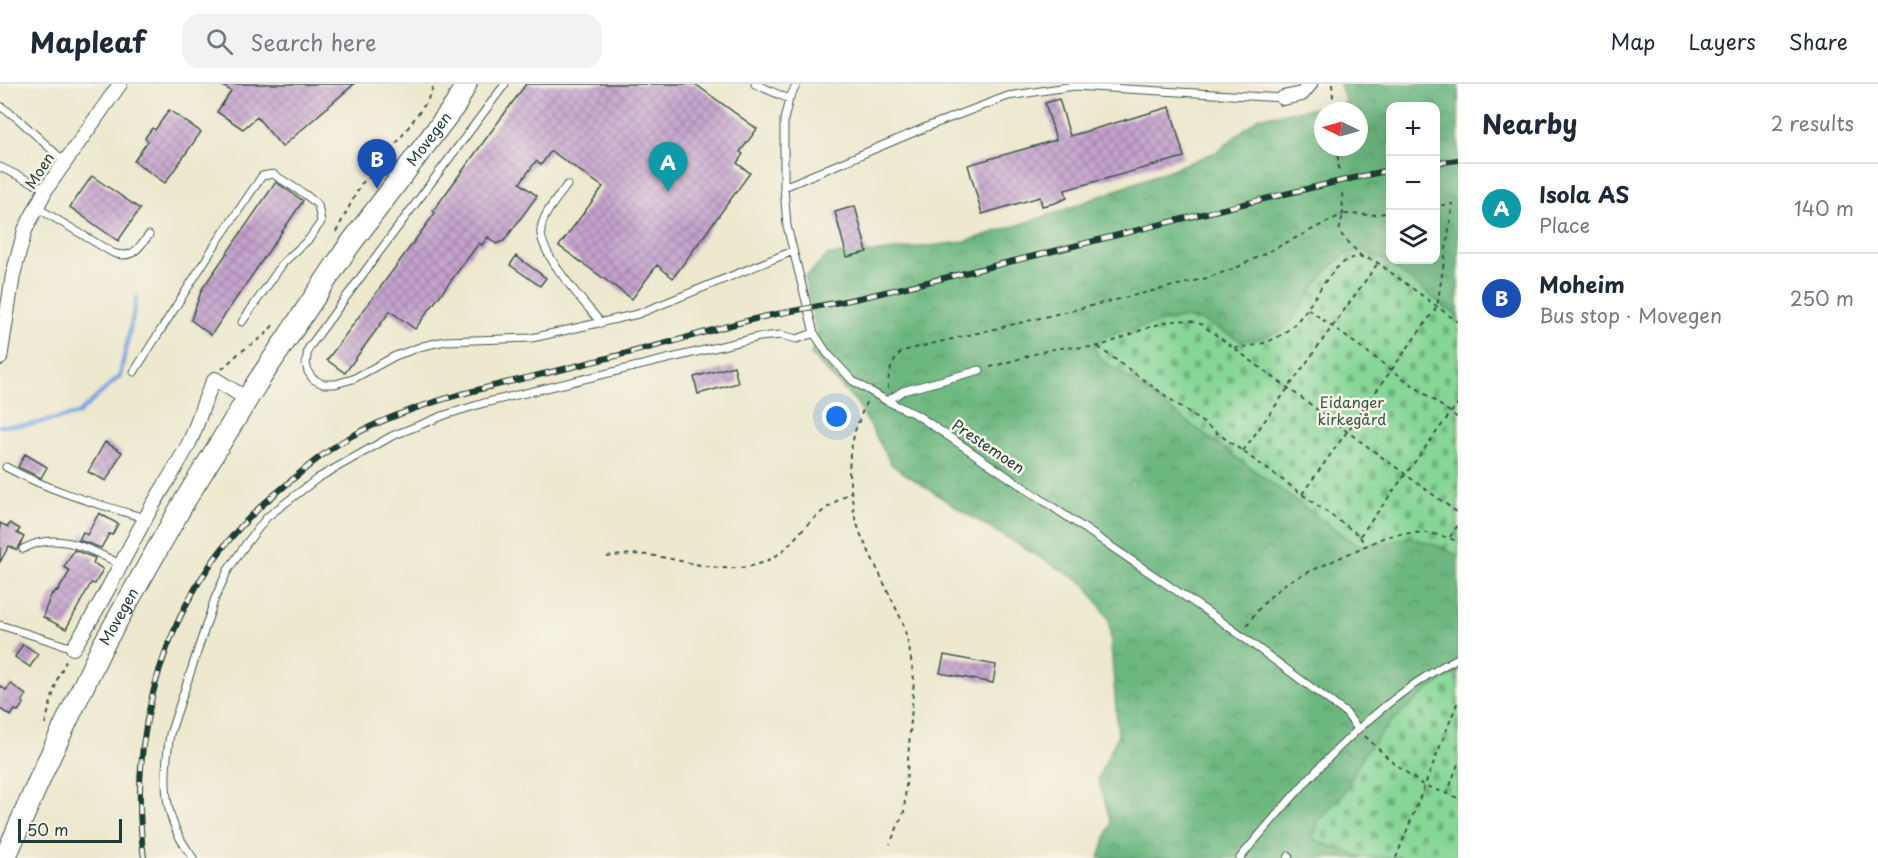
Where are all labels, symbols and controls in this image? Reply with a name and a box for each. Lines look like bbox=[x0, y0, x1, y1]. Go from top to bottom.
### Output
search box bbox=[182, 14, 602, 68]
text: Mapleaf bbox=[30, 20, 146, 63]
icon: search bbox=[203, 25, 236, 58]
text: Search here bbox=[251, 25, 376, 58]
text: Map bbox=[1611, 25, 1655, 57]
text: Layers bbox=[1688, 25, 1756, 57]
text: Share bbox=[1789, 25, 1848, 57]
north arrow bbox=[1314, 102, 1368, 156]
map controls bbox=[1386, 102, 1440, 264]
button: + bbox=[1386, 102, 1440, 156]
text: Nearby bbox=[1482, 104, 1577, 143]
street label: Movegen bbox=[400, 106, 456, 170]
text: 2 results bbox=[1771, 108, 1854, 138]
pin: B bbox=[358, 140, 397, 189]
pin: A bbox=[648, 142, 688, 192]
street label: Moen bbox=[18, 147, 59, 193]
button: − bbox=[1386, 156, 1440, 210]
text: Isola AS bbox=[1539, 177, 1629, 210]
text: A bbox=[1494, 193, 1509, 223]
text: 140 m bbox=[1794, 193, 1854, 223]
button: layers bbox=[1386, 210, 1440, 264]
text: Place bbox=[1539, 210, 1590, 240]
text: Moheim bbox=[1539, 267, 1625, 300]
text: B bbox=[1495, 283, 1508, 313]
text: 250 m bbox=[1790, 283, 1854, 313]
text: Bus stop · Movegen bbox=[1539, 300, 1722, 330]
park label: Eidanger kirkegård bbox=[1318, 390, 1386, 430]
your location bbox=[822, 402, 851, 431]
street label: Prestemoen bbox=[948, 413, 1030, 479]
street label: Movegen bbox=[92, 583, 143, 649]
scale bar bbox=[18, 816, 122, 844]
text: 50 m bbox=[27, 817, 68, 841]

